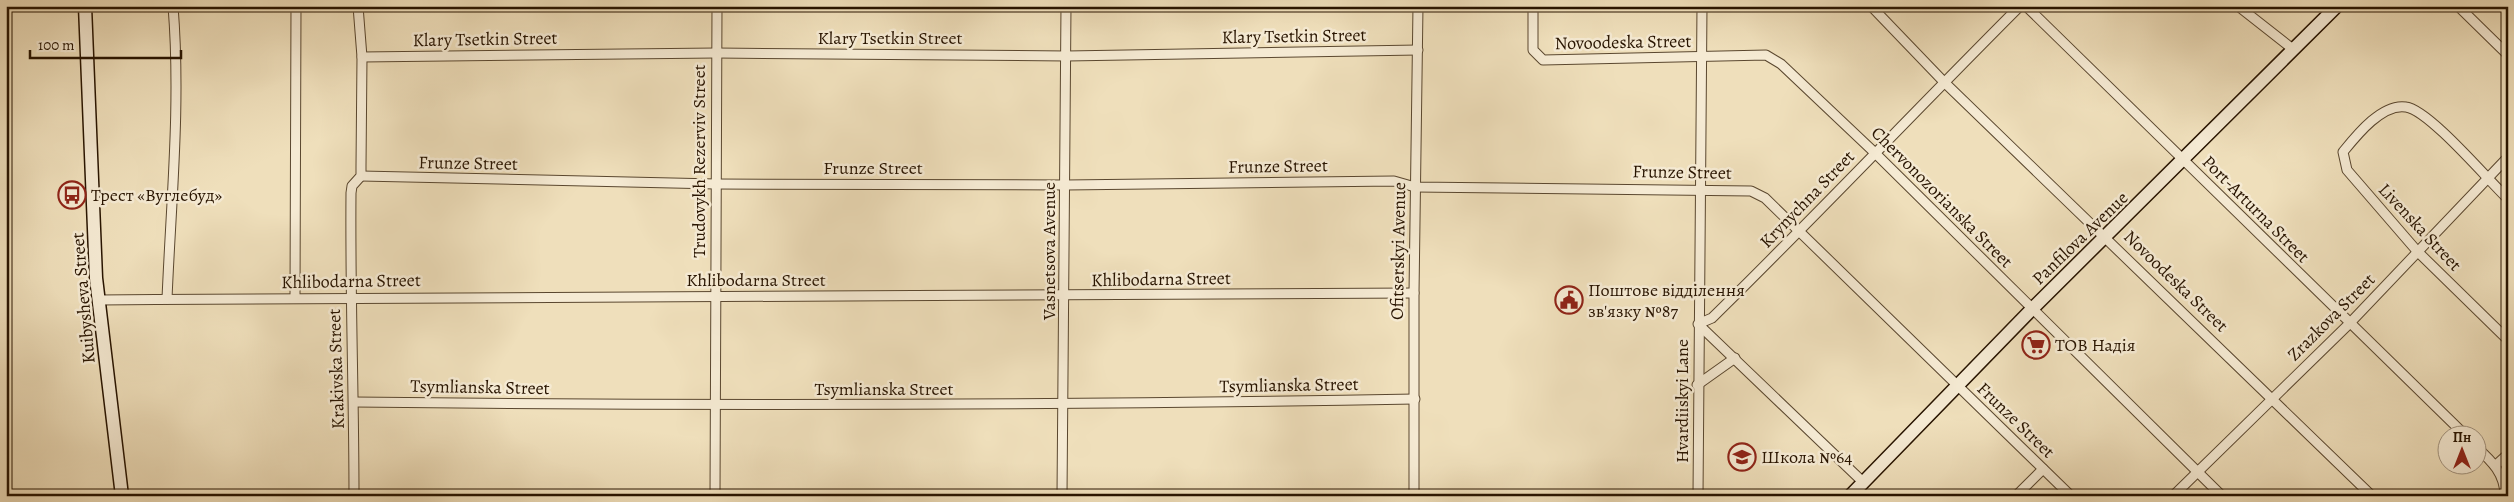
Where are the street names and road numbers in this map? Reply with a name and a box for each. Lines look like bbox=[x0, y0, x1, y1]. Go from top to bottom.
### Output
street label: Klary Tsetkin Street bbox=[1221, 23, 1367, 49]
street label: Klary Tsetkin Street bbox=[412, 26, 558, 52]
street label: Klary Tsetkin Street bbox=[818, 26, 963, 50]
street label: Novoodeska Street bbox=[1554, 29, 1692, 55]
street label: Trudovykh Rezerviv Street bbox=[687, 64, 711, 258]
street label: Chervonozorianska Street bbox=[1866, 121, 2018, 273]
street label: Krynychna Street bbox=[1754, 145, 1860, 253]
street label: Frunze Street bbox=[418, 150, 518, 176]
street label: Port-Arturna Street bbox=[2197, 150, 2315, 268]
street label: Frunze Street bbox=[1228, 153, 1328, 179]
street label: Frunze Street bbox=[823, 156, 923, 180]
street label: Frunze Street bbox=[1632, 159, 1732, 185]
street label: Livenska Street bbox=[2373, 178, 2467, 276]
street label: Vasnetsova Avenue bbox=[1037, 182, 1061, 321]
street label: Ofitserskyi Avenue bbox=[1385, 182, 1411, 320]
street label: Panfilova Avenue bbox=[2027, 186, 2133, 290]
street label: Novoodeska Street bbox=[2119, 225, 2234, 337]
street label: Kuibysheva Street bbox=[65, 231, 101, 365]
street label: Khlibodarna Street bbox=[1091, 266, 1231, 292]
street label: Khlibodarna Street bbox=[281, 268, 421, 294]
street label: Khlibodarna Street bbox=[686, 268, 826, 292]
street label: Zrazkova Street bbox=[2282, 268, 2380, 366]
street label: Krakivska Street bbox=[322, 308, 350, 430]
street label: Hvardiiskyi Lane bbox=[1670, 339, 1694, 463]
street label: Tsymlianska Street bbox=[1219, 372, 1359, 398]
street label: Tsymlianska Street bbox=[410, 374, 550, 400]
street label: Tsymlianska Street bbox=[814, 377, 954, 401]
street label: Frunze Street bbox=[1972, 377, 2060, 463]

